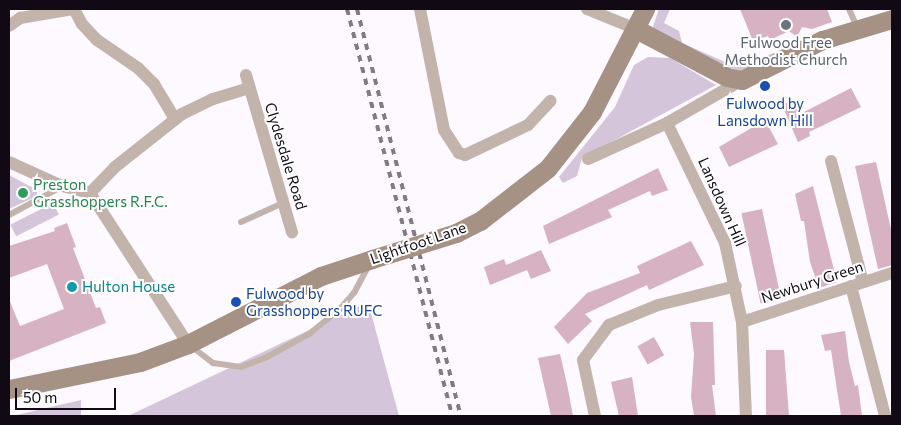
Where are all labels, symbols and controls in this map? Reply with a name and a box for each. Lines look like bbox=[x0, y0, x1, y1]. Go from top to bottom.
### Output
marker: Fulwood Free Methodist Church bbox=[780, 19, 792, 31]
place label: Fulwood Free Methodist Church bbox=[724, 33, 848, 68]
marker: Fulwood by Lansdown Hill bbox=[759, 80, 771, 92]
place label: Fulwood by Lansdown Hill bbox=[717, 94, 813, 129]
street label: Clydesdale Road bbox=[261, 100, 311, 212]
street label: Lansdown Hill bbox=[694, 155, 750, 249]
place label: Preston Grasshoppers R.F.C. bbox=[33, 175, 168, 210]
marker: Preston Grasshoppers R.F.C. bbox=[17, 187, 29, 199]
street label: Lightfoot Lane bbox=[367, 218, 469, 268]
street label: Newbury Green bbox=[759, 257, 865, 307]
place label: Hulton House bbox=[82, 278, 175, 296]
marker: Hulton House bbox=[66, 281, 78, 293]
place label: Fulwood by Grasshoppers RUFC bbox=[246, 284, 383, 319]
marker: Fulwood by Grasshoppers RUFC bbox=[230, 296, 242, 308]
scale bar bbox=[18, 378, 119, 410]
text: 50 m bbox=[23, 388, 57, 406]

